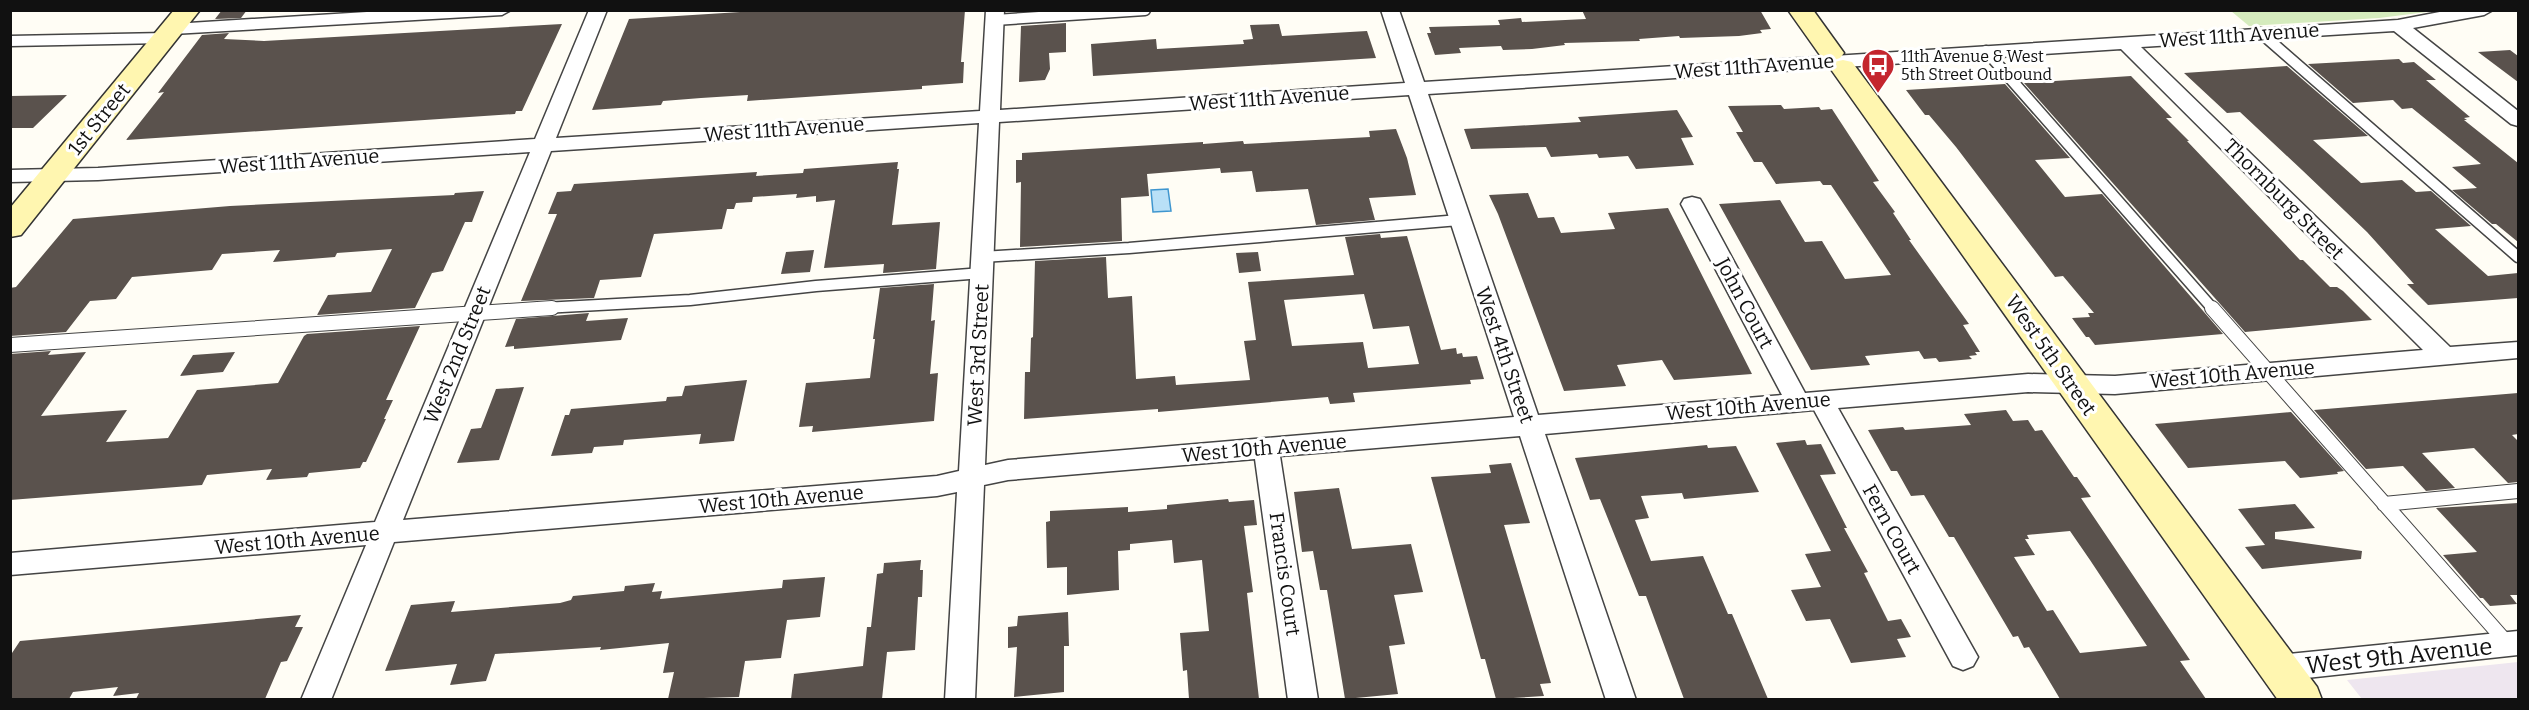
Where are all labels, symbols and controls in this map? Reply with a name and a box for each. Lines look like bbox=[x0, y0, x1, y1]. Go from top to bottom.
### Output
street label: West 11th Avenue bbox=[2158, 17, 2320, 53]
bus stop icon: 11th Avenue & West 5th Street Outbound bbox=[1860, 47, 1896, 94]
place label: 11th Avenue & West 5th Street Outbound bbox=[1901, 47, 2053, 84]
street label: West 11th Avenue bbox=[1673, 48, 1835, 84]
street label: 1st Street bbox=[63, 78, 135, 160]
street label: West 11th Avenue bbox=[1188, 80, 1350, 116]
street label: West 11th Avenue bbox=[703, 111, 865, 147]
street label: Thornburg Street bbox=[2219, 134, 2349, 264]
street label: West 11th Avenue bbox=[218, 143, 380, 179]
street label: John Court bbox=[1711, 253, 1779, 352]
street label: West 2nd Street bbox=[418, 283, 496, 427]
street label: West 3rd Street bbox=[962, 283, 994, 427]
street label: West 4th Street bbox=[1470, 284, 1540, 426]
street label: West 5th Street bbox=[2001, 290, 2101, 420]
street label: West 10th Avenue bbox=[2149, 355, 2315, 393]
street label: West 10th Avenue bbox=[1665, 387, 1831, 425]
street label: West 10th Avenue bbox=[1181, 429, 1347, 467]
street label: West 10th Avenue bbox=[698, 480, 864, 518]
street label: Fern Court bbox=[1858, 480, 1926, 578]
street label: Francis Court bbox=[1264, 511, 1306, 637]
street label: West 10th Avenue bbox=[214, 521, 380, 559]
street label: West 9th Avenue bbox=[2304, 632, 2494, 680]

